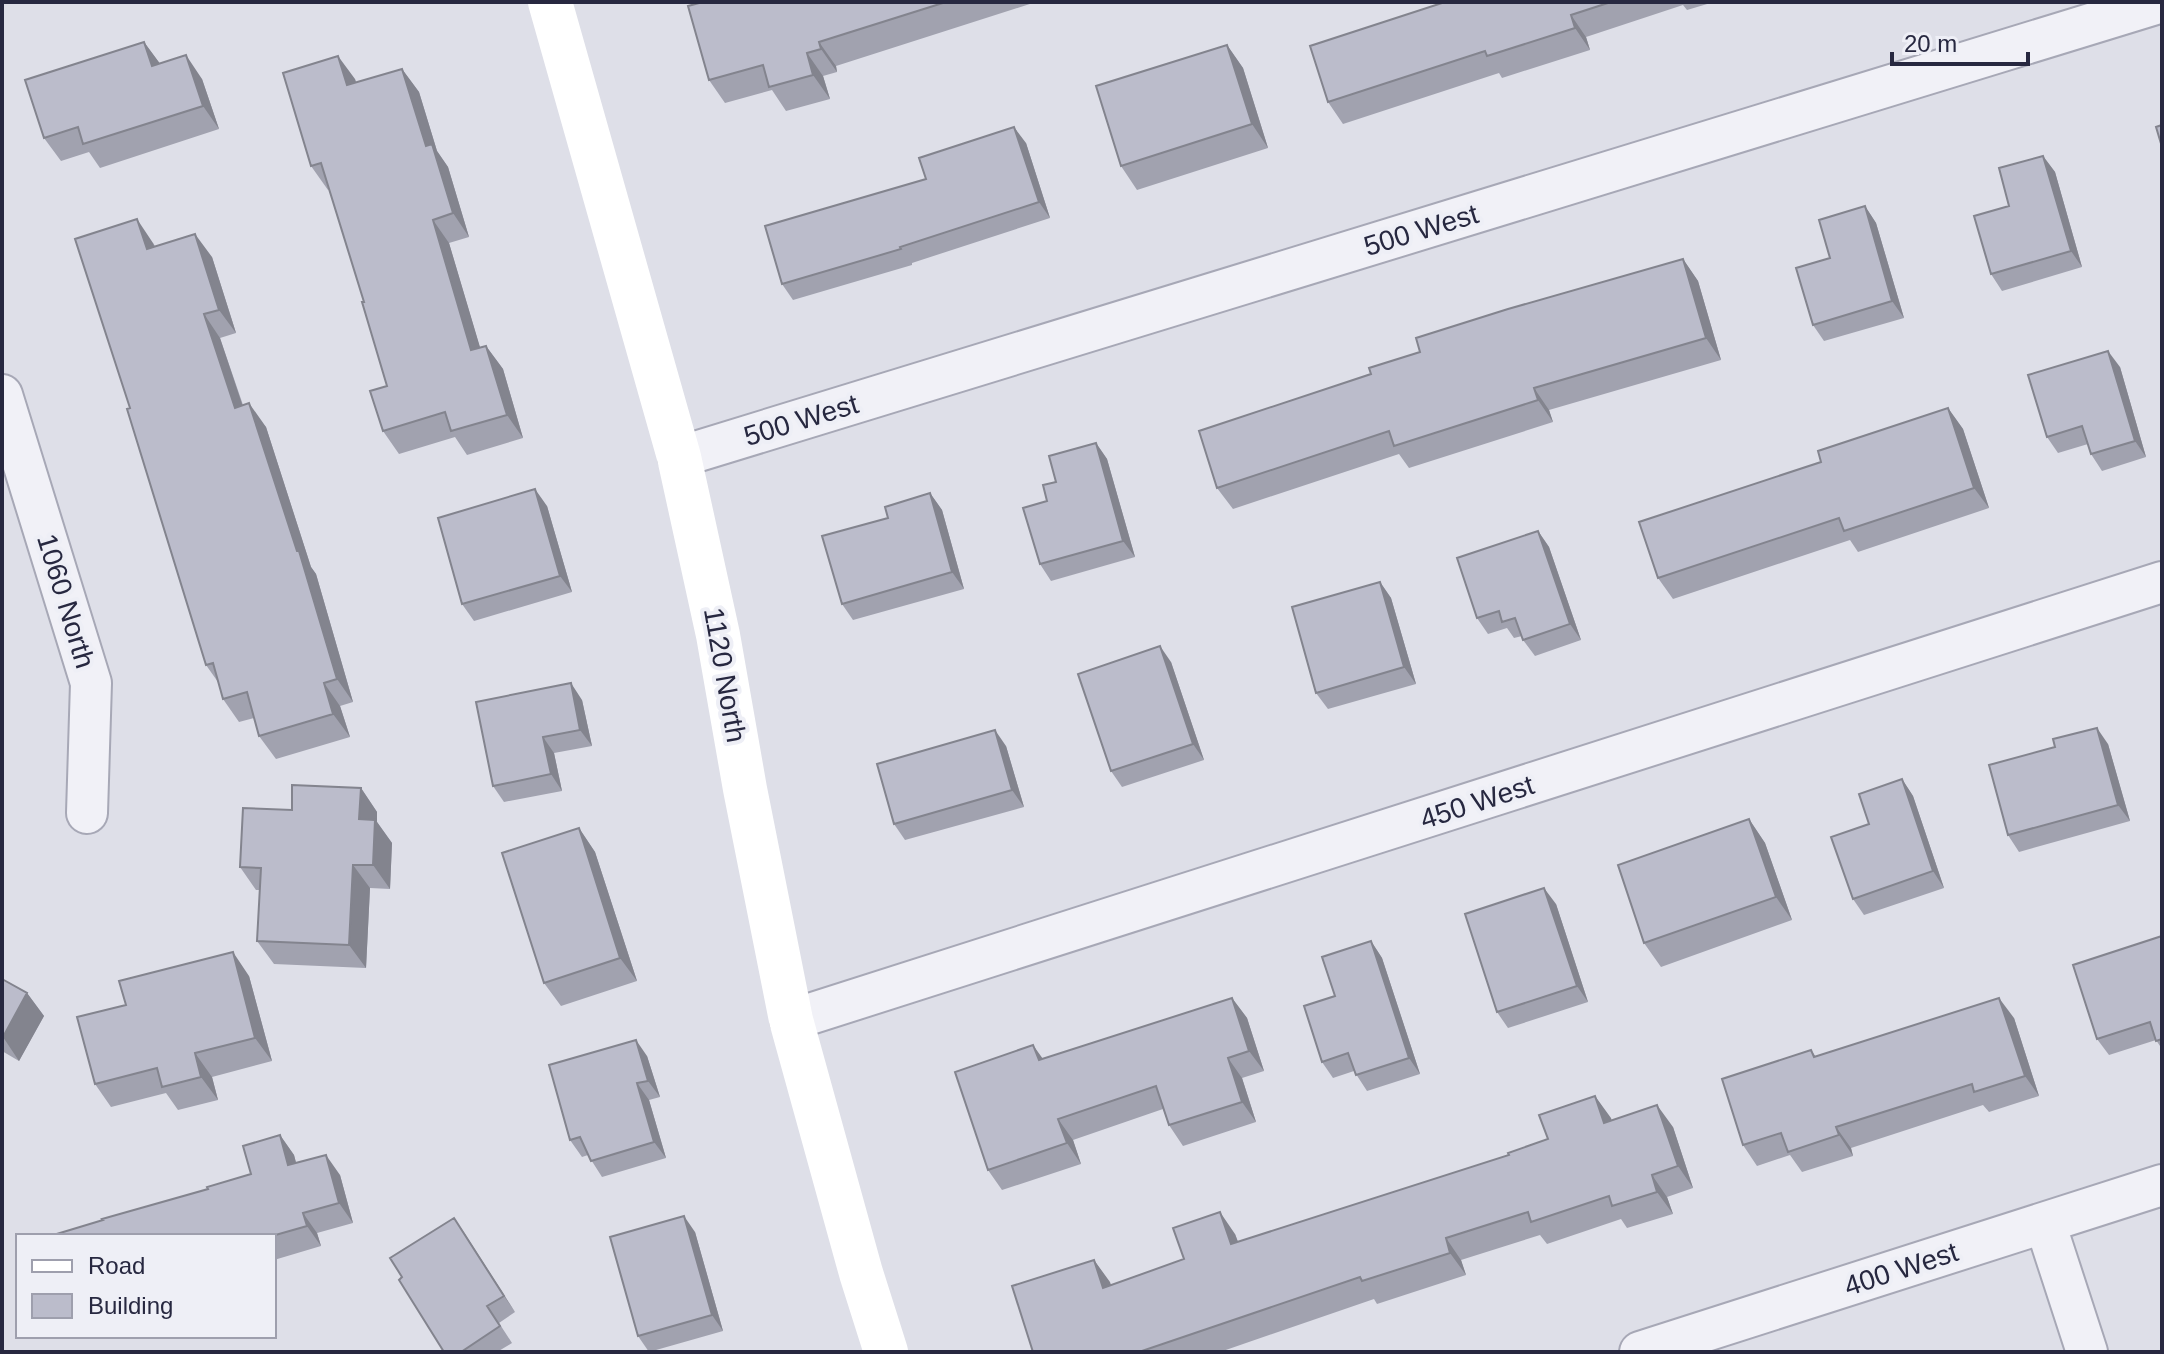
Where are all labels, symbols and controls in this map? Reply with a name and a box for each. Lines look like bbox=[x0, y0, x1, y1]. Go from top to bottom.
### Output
scale bar bbox=[1892, 16, 2028, 66]
text: 20 m bbox=[1904, 30, 1957, 57]
street label: 500 West bbox=[1360, 198, 1482, 262]
street label: 500 West bbox=[740, 388, 862, 452]
street label: 1060 North bbox=[31, 530, 101, 672]
street label: 1120 North bbox=[698, 605, 752, 745]
street label: 450 West bbox=[1416, 769, 1538, 835]
legend bbox=[16, 1234, 276, 1338]
street label: 400 West bbox=[1840, 1236, 1962, 1302]
text: Road bbox=[88, 1252, 145, 1279]
text: Building bbox=[88, 1292, 173, 1319]

